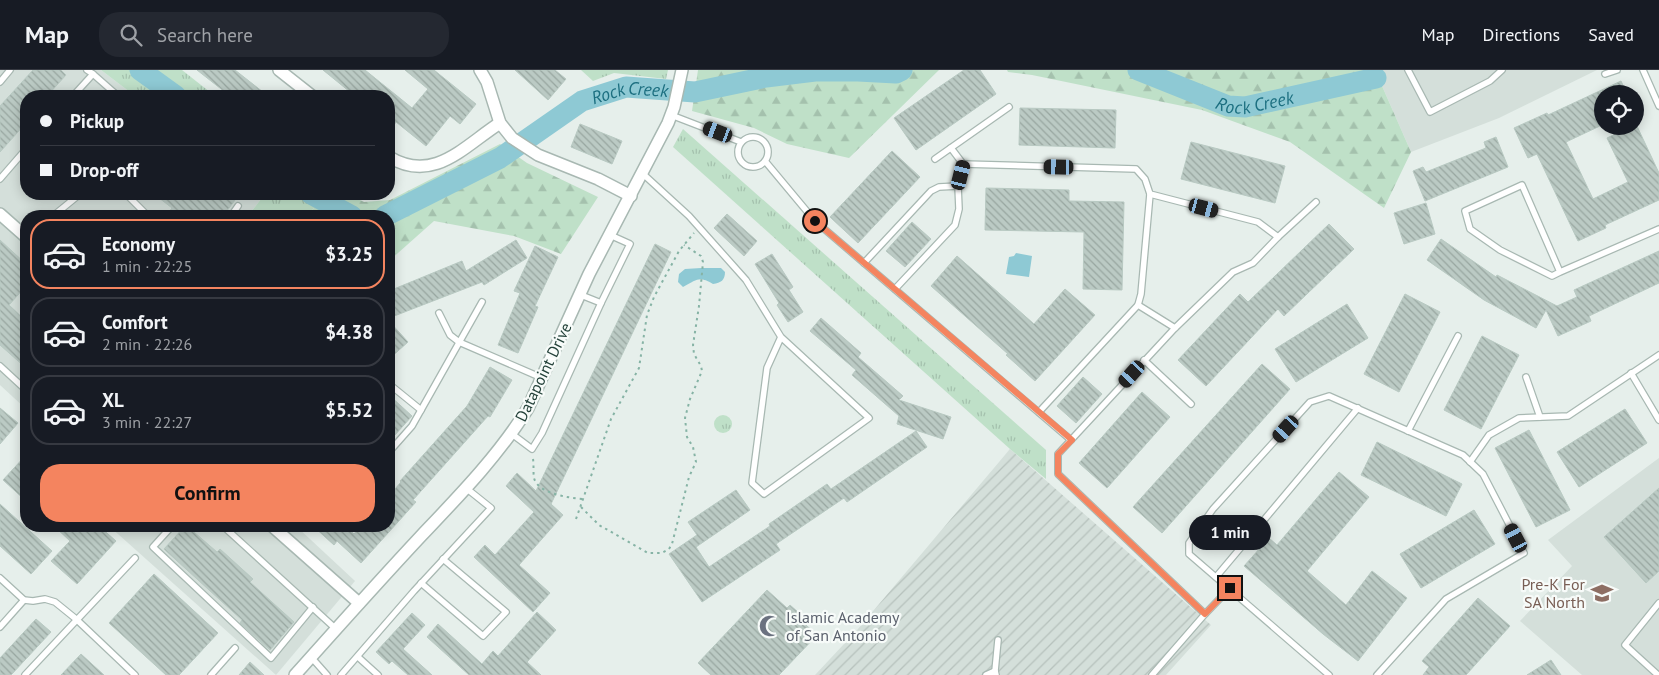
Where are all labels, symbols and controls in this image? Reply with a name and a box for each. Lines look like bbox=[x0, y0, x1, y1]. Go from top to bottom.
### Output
search box bbox=[99, 12, 449, 57]
text: Map bbox=[25, 19, 69, 50]
icon: search bbox=[117, 21, 145, 49]
text: Search here bbox=[157, 23, 253, 47]
text: Map bbox=[1422, 23, 1454, 46]
text: Directions bbox=[1482, 23, 1560, 46]
text: Saved bbox=[1588, 23, 1634, 46]
water label: Rock Creek bbox=[588, 75, 670, 109]
water label: Rock Creek bbox=[1212, 85, 1296, 119]
map controls bbox=[1594, 85, 1644, 135]
button: locate bbox=[1594, 85, 1644, 135]
text: Pickup bbox=[70, 109, 124, 133]
car bbox=[701, 120, 734, 144]
text: Drop-off bbox=[70, 158, 138, 182]
car bbox=[950, 159, 971, 191]
car bbox=[1043, 159, 1074, 175]
car bbox=[1187, 197, 1220, 219]
route start bbox=[804, 210, 826, 232]
icon: car bbox=[42, 232, 87, 277]
text: Economy bbox=[102, 232, 175, 256]
text: $3.25 bbox=[325, 242, 373, 266]
text: 1 min · 22:25 bbox=[102, 256, 192, 276]
icon: car bbox=[42, 310, 87, 355]
text: Comfort bbox=[102, 310, 168, 334]
street label: Datapoint Drive bbox=[510, 319, 576, 425]
text: $4.38 bbox=[325, 320, 373, 344]
text: 2 min · 22:26 bbox=[102, 334, 192, 354]
car bbox=[1116, 358, 1147, 390]
icon: car bbox=[42, 388, 87, 433]
text: XL bbox=[102, 388, 124, 412]
text: $5.52 bbox=[325, 398, 373, 422]
text: 3 min · 22:27 bbox=[102, 412, 192, 432]
car bbox=[1270, 413, 1301, 445]
button: Confirm bbox=[40, 464, 375, 522]
callout: 1 min bbox=[1189, 516, 1271, 550]
car bbox=[1502, 521, 1529, 555]
text: 1 min bbox=[1210, 522, 1250, 542]
place label: Pre-K For SA North bbox=[1521, 574, 1586, 612]
route end bbox=[1219, 577, 1241, 599]
school or university icon: Pre-K For SA North bbox=[1589, 580, 1615, 606]
place label: Islamic Academy of San Antonio bbox=[786, 607, 900, 645]
mosque icon: Islamic Academy of San Antonio bbox=[757, 613, 783, 639]

